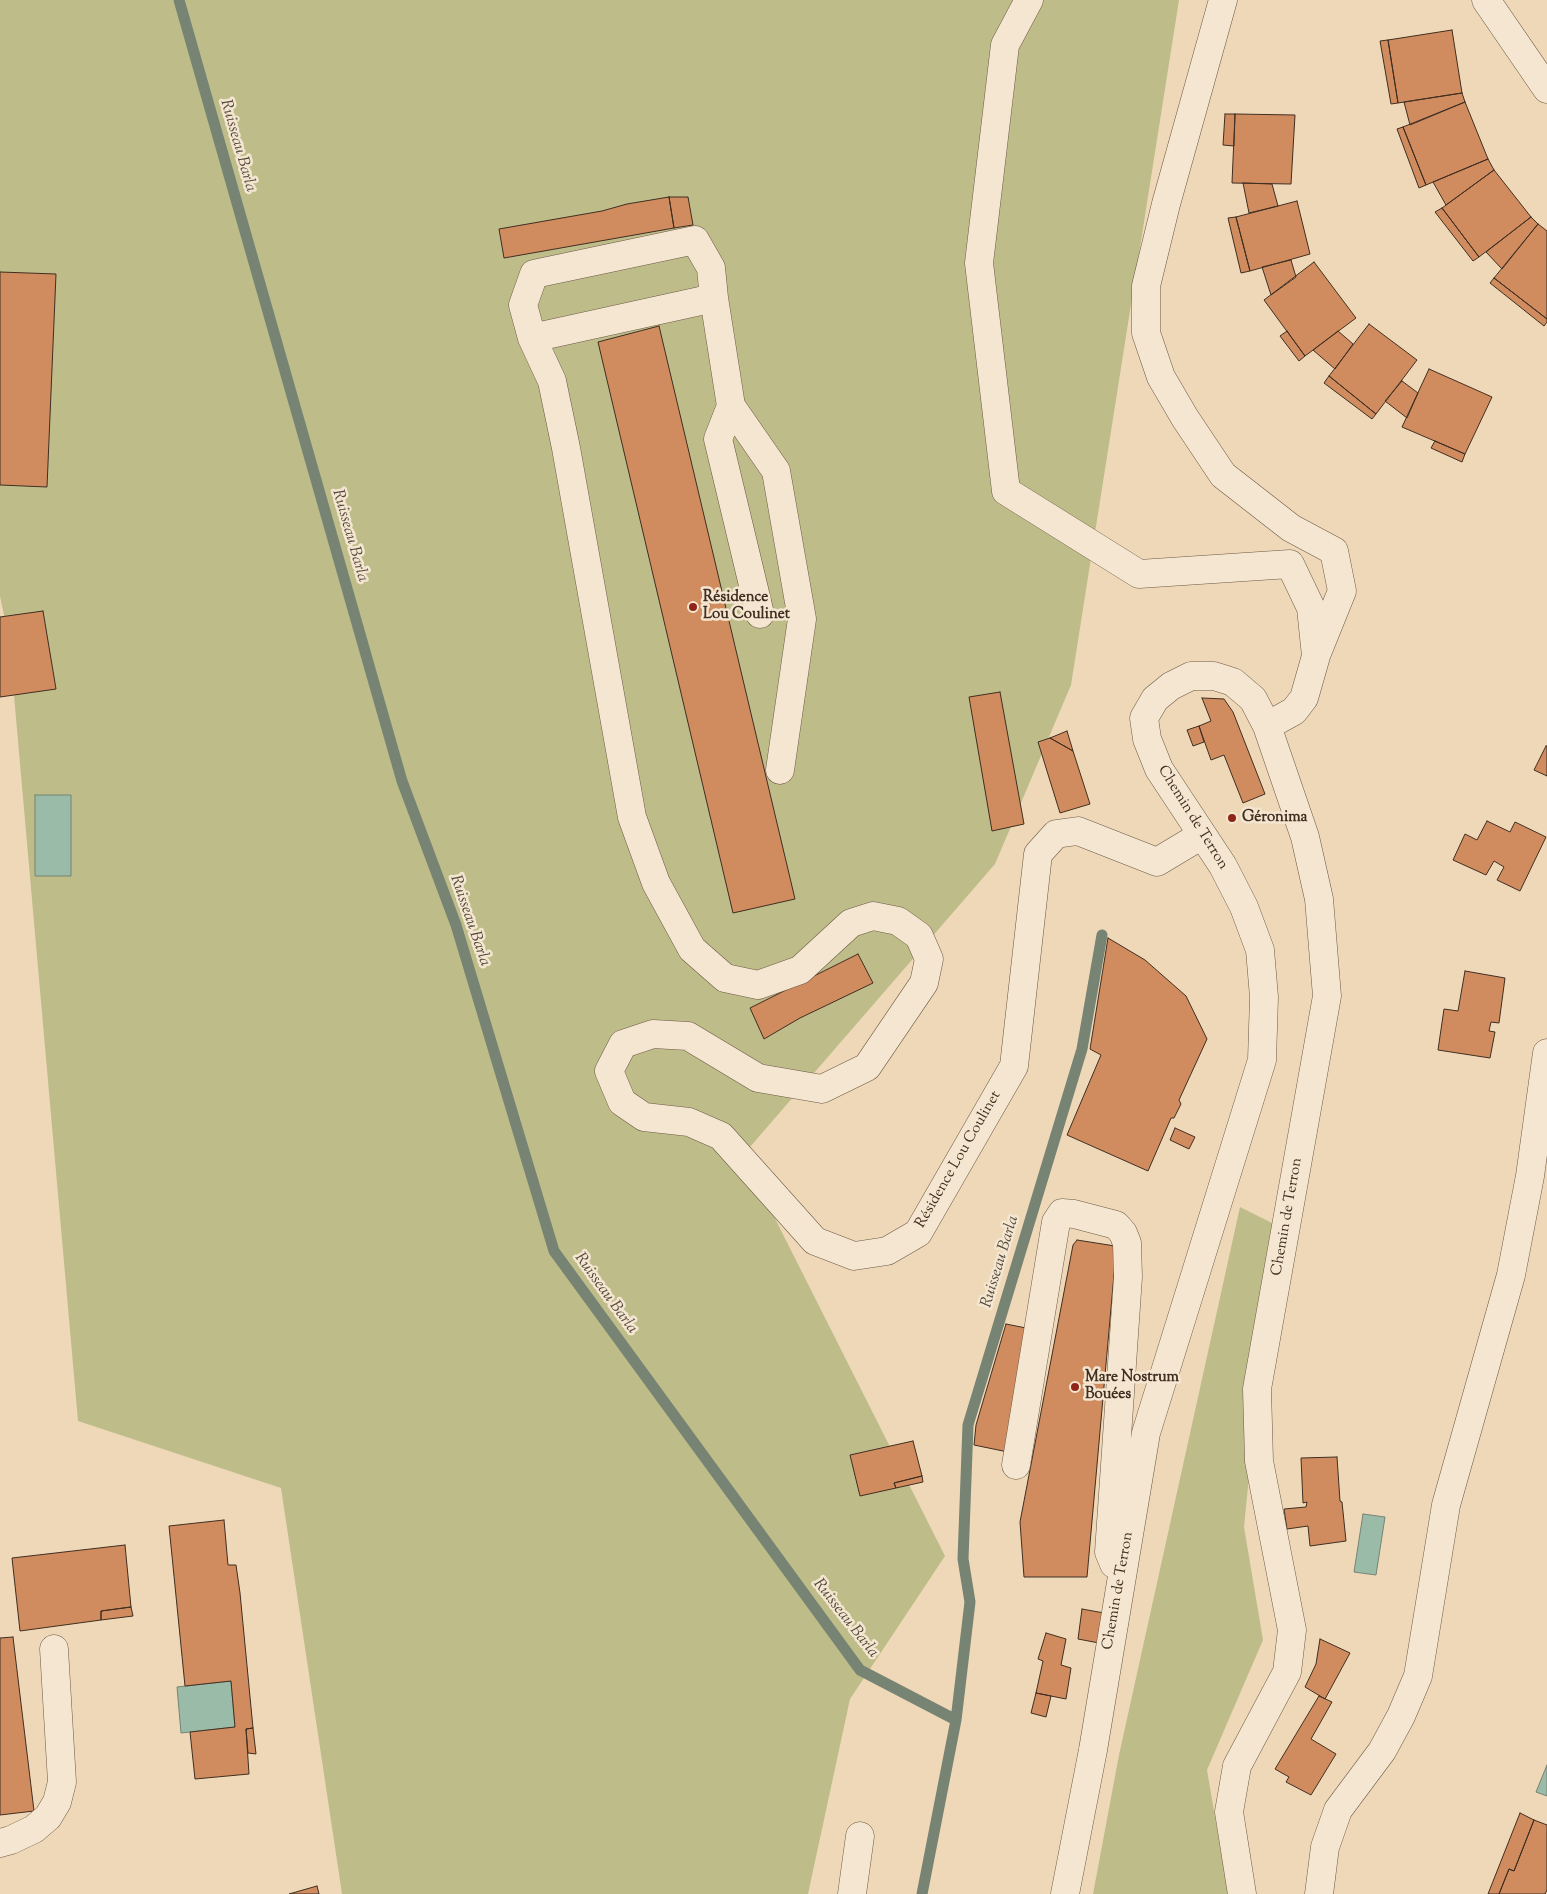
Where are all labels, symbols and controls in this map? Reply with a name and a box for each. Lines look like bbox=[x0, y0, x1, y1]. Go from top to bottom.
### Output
water label: Ruisseau Barla bbox=[215, 98, 259, 194]
water label: Ruisseau Barla bbox=[327, 488, 371, 584]
place label: Résidence Lou Coulinet bbox=[703, 589, 790, 624]
marker: Résidence Lou Coulinet bbox=[687, 601, 699, 613]
street label: Chemin de Terron bbox=[1153, 763, 1231, 873]
place label: Géronima bbox=[1242, 809, 1308, 827]
marker: Géronima bbox=[1226, 812, 1238, 824]
water label: Ruisseau Barla bbox=[444, 873, 494, 969]
street label: Résidence Lou Coulinet bbox=[912, 1088, 1006, 1232]
street label: Chemin de Terron bbox=[1269, 1157, 1307, 1277]
water label: Ruisseau Barla bbox=[978, 1214, 1024, 1310]
water label: Ruisseau Barla bbox=[569, 1250, 641, 1338]
place label: Mare Nostrum Bouées bbox=[1085, 1369, 1179, 1404]
marker: Mare Nostrum Bouées bbox=[1069, 1381, 1081, 1393]
street label: Chemin de Terron bbox=[1100, 1531, 1138, 1651]
water label: Ruisseau Barla bbox=[808, 1576, 882, 1662]

